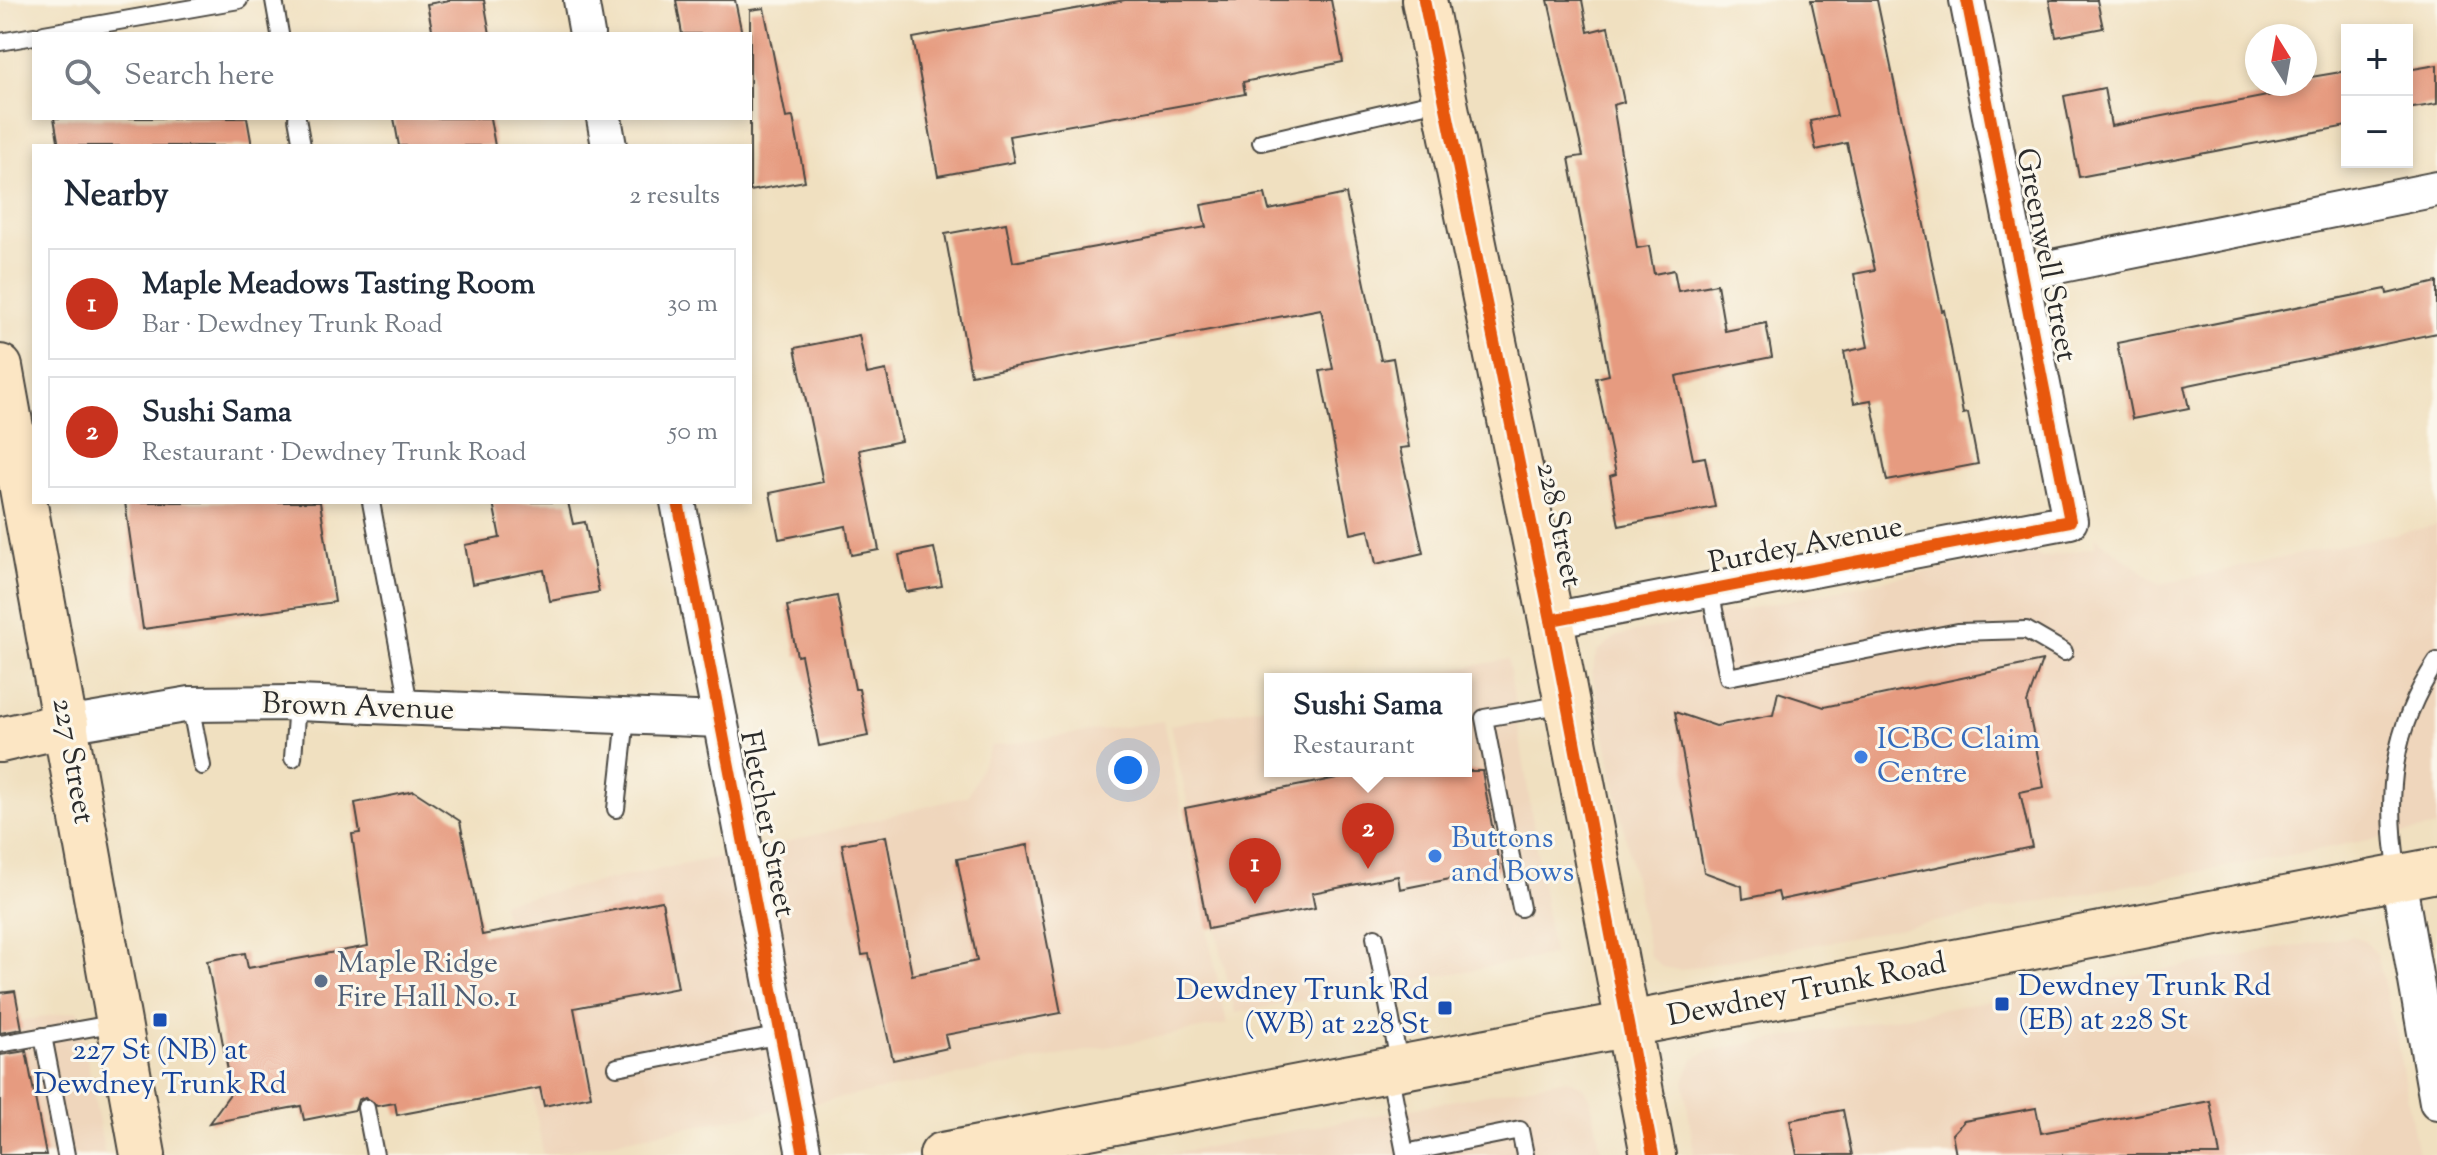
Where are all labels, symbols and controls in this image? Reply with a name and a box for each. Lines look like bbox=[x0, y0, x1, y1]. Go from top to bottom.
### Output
north arrow bbox=[2245, 24, 2317, 96]
map controls bbox=[2341, 24, 2413, 168]
button: + bbox=[2341, 24, 2413, 96]
search box bbox=[32, 32, 752, 120]
icon: search bbox=[60, 54, 104, 98]
text: Search here bbox=[124, 55, 274, 98]
button: − bbox=[2341, 96, 2413, 168]
street label: Greenwell Street bbox=[2003, 145, 2087, 365]
text: Nearby bbox=[64, 172, 169, 221]
text: 2 results bbox=[629, 178, 720, 215]
text: Maple Meadows Tasting Room bbox=[142, 264, 535, 307]
text: 1 bbox=[88, 286, 96, 323]
text: 30 m bbox=[667, 286, 718, 323]
text: Bar · Dewdney Trunk Road bbox=[142, 307, 443, 344]
text: Sushi Sama bbox=[142, 392, 292, 435]
text: 2 bbox=[86, 414, 98, 451]
text: 50 m bbox=[668, 414, 718, 451]
text: Restaurant · Dewdney Trunk Road bbox=[142, 435, 526, 472]
street label: 228 Street bbox=[1524, 458, 1592, 592]
street label: Purdey Avenue bbox=[1705, 506, 1907, 586]
popup bbox=[1264, 673, 1472, 777]
street label: Brown Avenue bbox=[261, 683, 455, 733]
text: Sushi Sama bbox=[1293, 685, 1443, 728]
street label: 227 Street bbox=[40, 695, 104, 827]
place label: ICBC Claim Centre bbox=[1877, 719, 2040, 796]
street label: Fletcher Street bbox=[727, 727, 805, 921]
text: Restaurant bbox=[1293, 728, 1415, 765]
marker: ICBC Claim Centre bbox=[1852, 748, 1870, 766]
your location bbox=[1108, 750, 1148, 790]
pin: 2 bbox=[1342, 803, 1394, 869]
place label: Buttons and Bows bbox=[1451, 818, 1574, 895]
pin: 1 bbox=[1229, 838, 1281, 904]
marker: Buttons and Bows bbox=[1426, 847, 1444, 865]
place label: Maple Ridge Fire Hall No. 1 bbox=[337, 943, 517, 1020]
street label: Dewdney Trunk Road bbox=[1664, 943, 1950, 1039]
place label: Dewdney Trunk Rd (EB) at 228 St bbox=[2018, 966, 2271, 1043]
place label: Dewdney Trunk Rd (WB) at 228 St bbox=[1176, 970, 1429, 1047]
marker: Maple Ridge Fire Hall No. 1 bbox=[312, 972, 330, 990]
marker: Dewdney Trunk Rd (EB) at 228 St bbox=[1993, 995, 2011, 1013]
marker: Dewdney Trunk Rd (WB) at 228 St bbox=[1436, 999, 1454, 1017]
marker: 227 St (NB) at Dewdney Trunk Rd bbox=[151, 1011, 169, 1029]
place label: 227 St (NB) at Dewdney Trunk Rd bbox=[33, 1030, 287, 1107]

